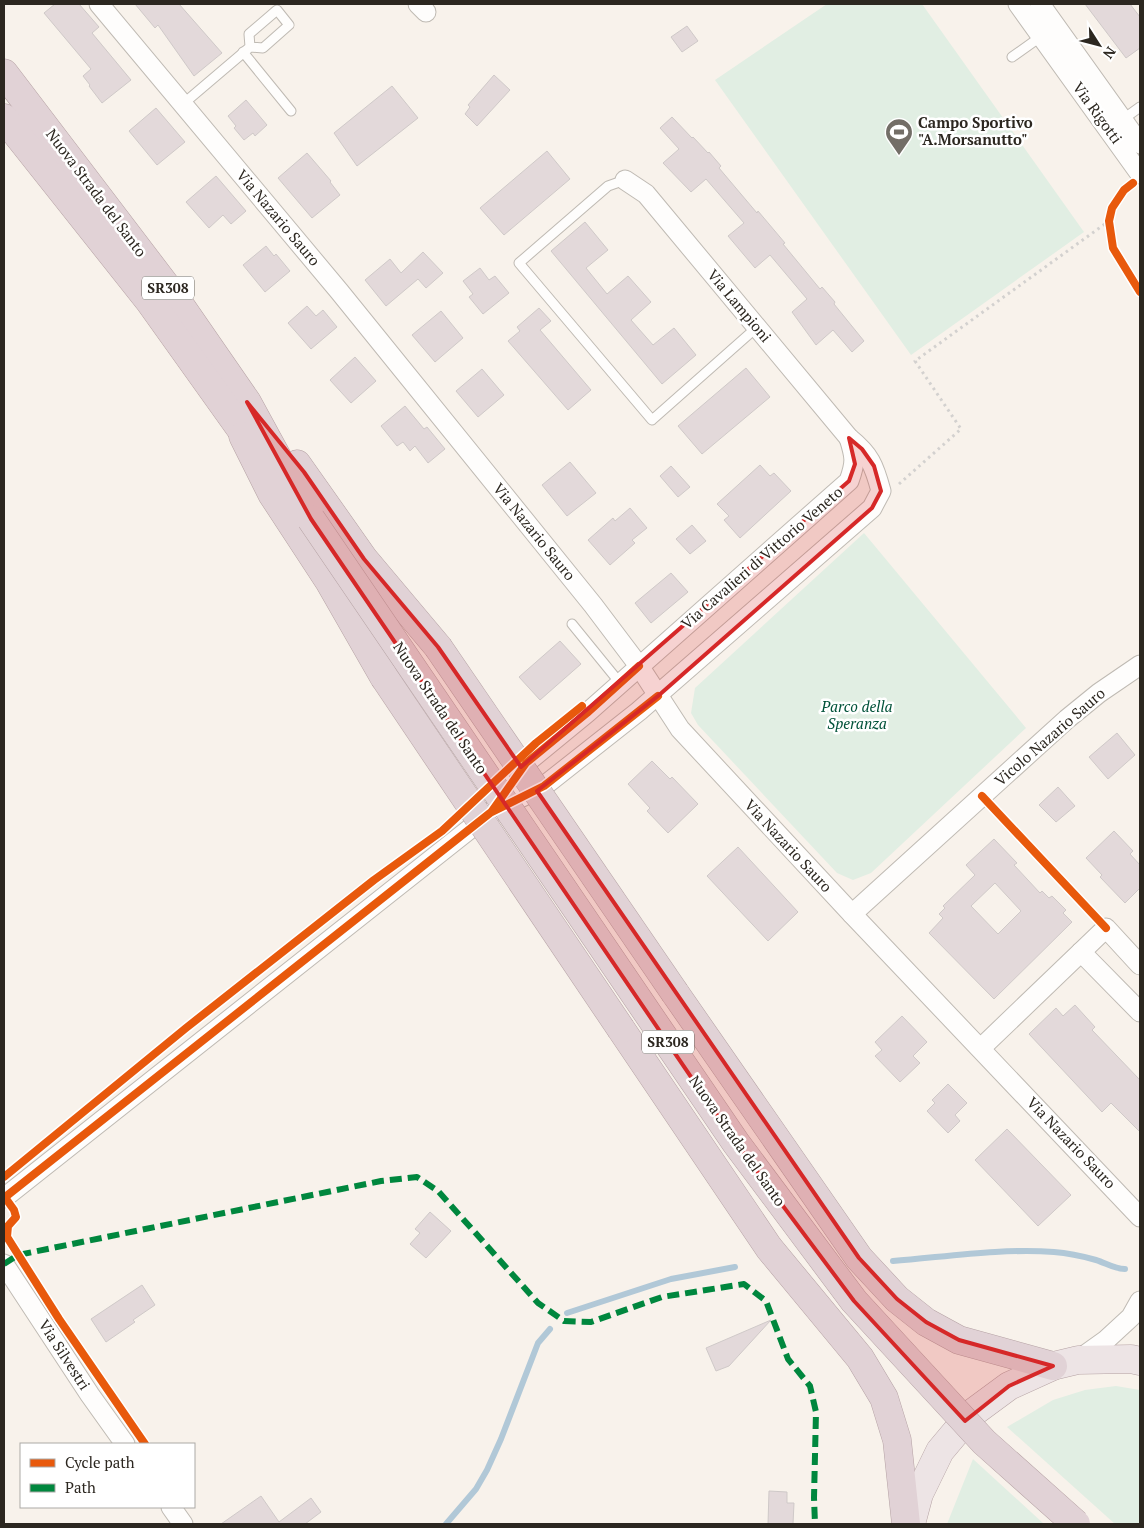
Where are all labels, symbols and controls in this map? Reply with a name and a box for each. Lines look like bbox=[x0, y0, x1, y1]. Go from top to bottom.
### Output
north arrow bbox=[1074, 20, 1124, 70]
text: N bbox=[1099, 43, 1121, 63]
street label: Via Rigotti bbox=[1069, 78, 1127, 147]
place label: Campo Sportivo "A.Morsanutto" bbox=[918, 112, 1033, 149]
sports icon: Campo Sportivo "A.Morsanutto" bbox=[884, 117, 914, 156]
street label: Nuova Strada del Santo bbox=[42, 124, 152, 260]
street label: Via Nazario Sauro bbox=[233, 165, 325, 270]
street label: Via Lampioni bbox=[703, 265, 776, 346]
road number: SR308 bbox=[142, 276, 194, 300]
street label: Via Nazario Sauro bbox=[489, 478, 580, 584]
street label: Via Cavalieri di Vittorio Veneto bbox=[676, 482, 846, 633]
street label: Nuova Strada del Santo bbox=[389, 637, 493, 777]
street label: Vicolo Nazario Sauro bbox=[990, 683, 1109, 790]
park label: Parco della Speranza bbox=[820, 696, 893, 733]
street label: Via Nazario Sauro bbox=[741, 795, 837, 896]
road number: SR308 bbox=[642, 1030, 694, 1054]
street label: Nuova Strada del Santo bbox=[685, 1071, 791, 1210]
street label: Via Nazario Sauro bbox=[1023, 1092, 1121, 1192]
street label: Via Silvestri bbox=[35, 1315, 95, 1394]
legend bbox=[20, 1443, 195, 1508]
text: Cycle path bbox=[65, 1452, 135, 1472]
text: Path bbox=[65, 1477, 96, 1497]

